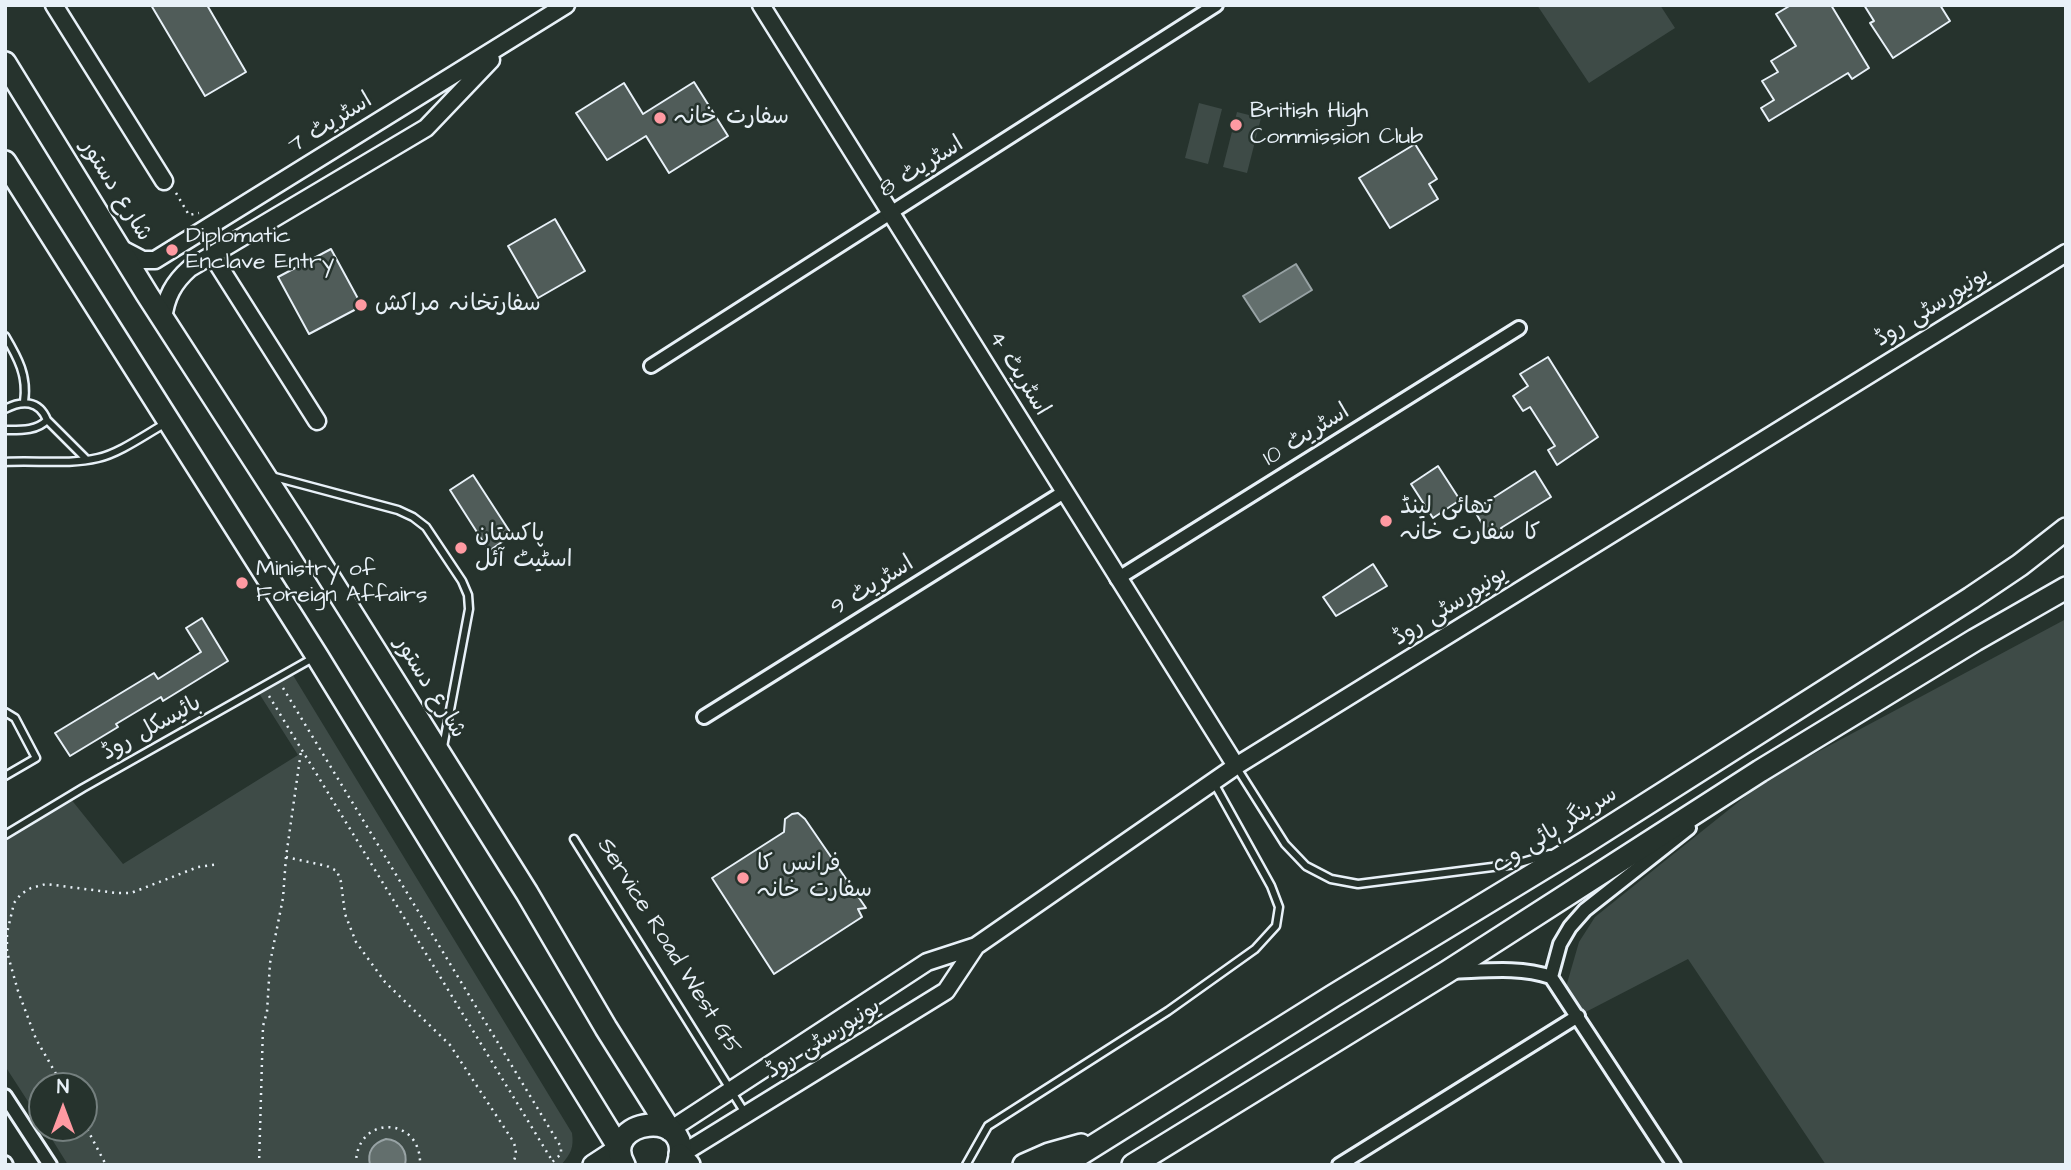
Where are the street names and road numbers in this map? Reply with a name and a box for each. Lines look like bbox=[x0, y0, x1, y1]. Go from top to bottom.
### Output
street label: اسٹریٹ 7 bbox=[284, 88, 378, 160]
street label: اسٹریٹ 8 bbox=[875, 131, 969, 205]
street label: شارع دستور bbox=[73, 135, 157, 247]
street label: یونیورسٹی روڈ bbox=[1870, 262, 1996, 354]
street label: اسٹریٹ 4 bbox=[981, 326, 1055, 422]
street label: اسٹریٹ 10 bbox=[1259, 399, 1355, 473]
street label: اسٹریٹ 9 bbox=[826, 551, 920, 623]
street label: یونیورسٹی روڈ bbox=[1388, 561, 1514, 653]
street label: شارع دستور bbox=[387, 632, 471, 744]
street label: بائیسکل روڈ bbox=[97, 690, 207, 768]
street label: سرینگر ہائی وے bbox=[1487, 781, 1623, 881]
street label: Service Road West G5 bbox=[590, 834, 746, 1060]
street label: یونیورسٹی روڈ bbox=[761, 994, 887, 1086]

